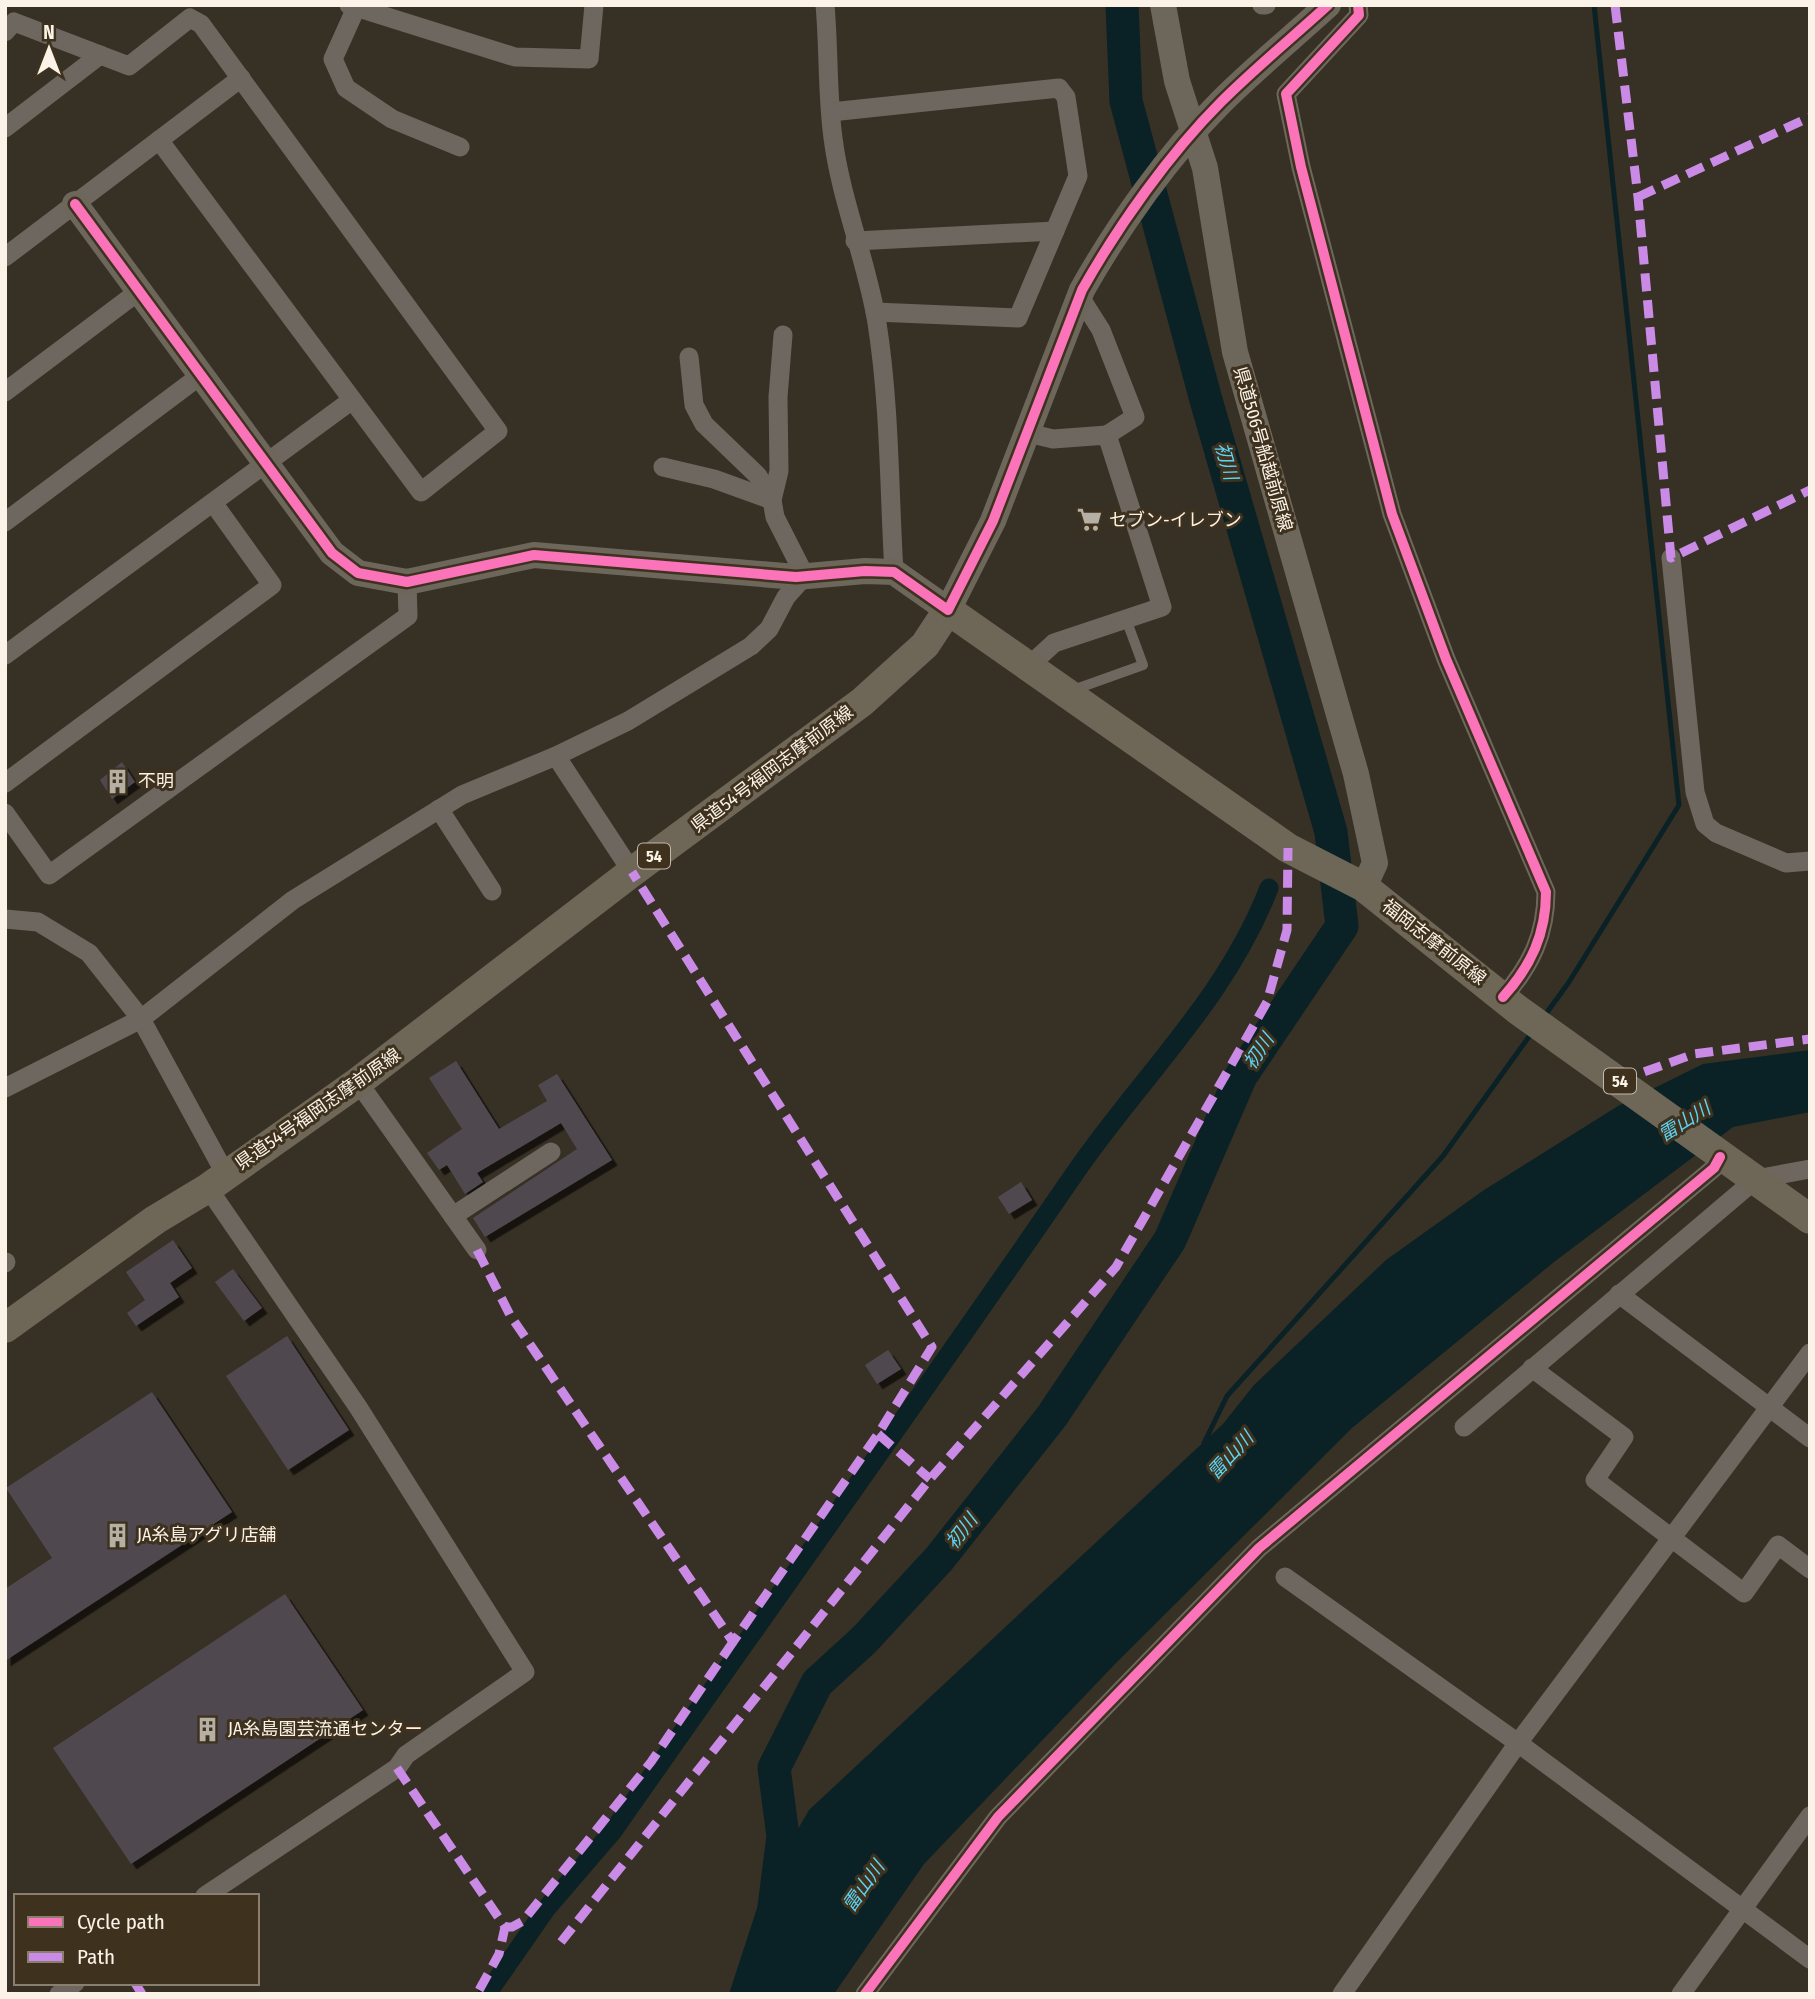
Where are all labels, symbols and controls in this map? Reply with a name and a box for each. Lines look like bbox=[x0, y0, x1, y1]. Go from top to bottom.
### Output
north arrow bbox=[14, 14, 84, 84]
text: N bbox=[43, 21, 55, 44]
street label: 県道506号船越前原線 bbox=[1229, 364, 1297, 534]
water label: 初川 bbox=[1210, 440, 1243, 484]
supermarket icon: セブン-イレブン bbox=[1075, 506, 1103, 534]
place label: セブン-イレブン bbox=[1109, 509, 1242, 531]
street label: 県道54号福岡志摩前原線 bbox=[687, 701, 857, 837]
building icon: 不明 bbox=[104, 767, 132, 795]
place label: 不明 bbox=[138, 770, 174, 792]
road number: 54 bbox=[638, 844, 670, 869]
street label: 福岡志摩前原線 bbox=[1378, 895, 1490, 989]
water label: 初川 bbox=[1238, 1027, 1280, 1073]
street label: 県道54号福岡志摩前原線 bbox=[231, 1043, 405, 1175]
road number: 54 bbox=[1604, 1068, 1636, 1093]
water label: 雷山川 bbox=[1654, 1096, 1716, 1146]
water label: 雷山川 bbox=[1203, 1425, 1260, 1484]
water label: 初川 bbox=[941, 1508, 983, 1553]
building icon: JA糸島アグリ店舗 bbox=[103, 1521, 131, 1549]
place label: JA糸島アグリ店舗 bbox=[137, 1524, 276, 1546]
building icon: JA糸島園芸流通センター bbox=[194, 1715, 222, 1743]
place label: JA糸島園芸流通センター bbox=[228, 1718, 422, 1740]
water label: 雷山川 bbox=[838, 1855, 890, 1916]
legend bbox=[14, 1894, 259, 1985]
text: Cycle path bbox=[77, 1909, 165, 1935]
text: Path bbox=[77, 1944, 115, 1970]

